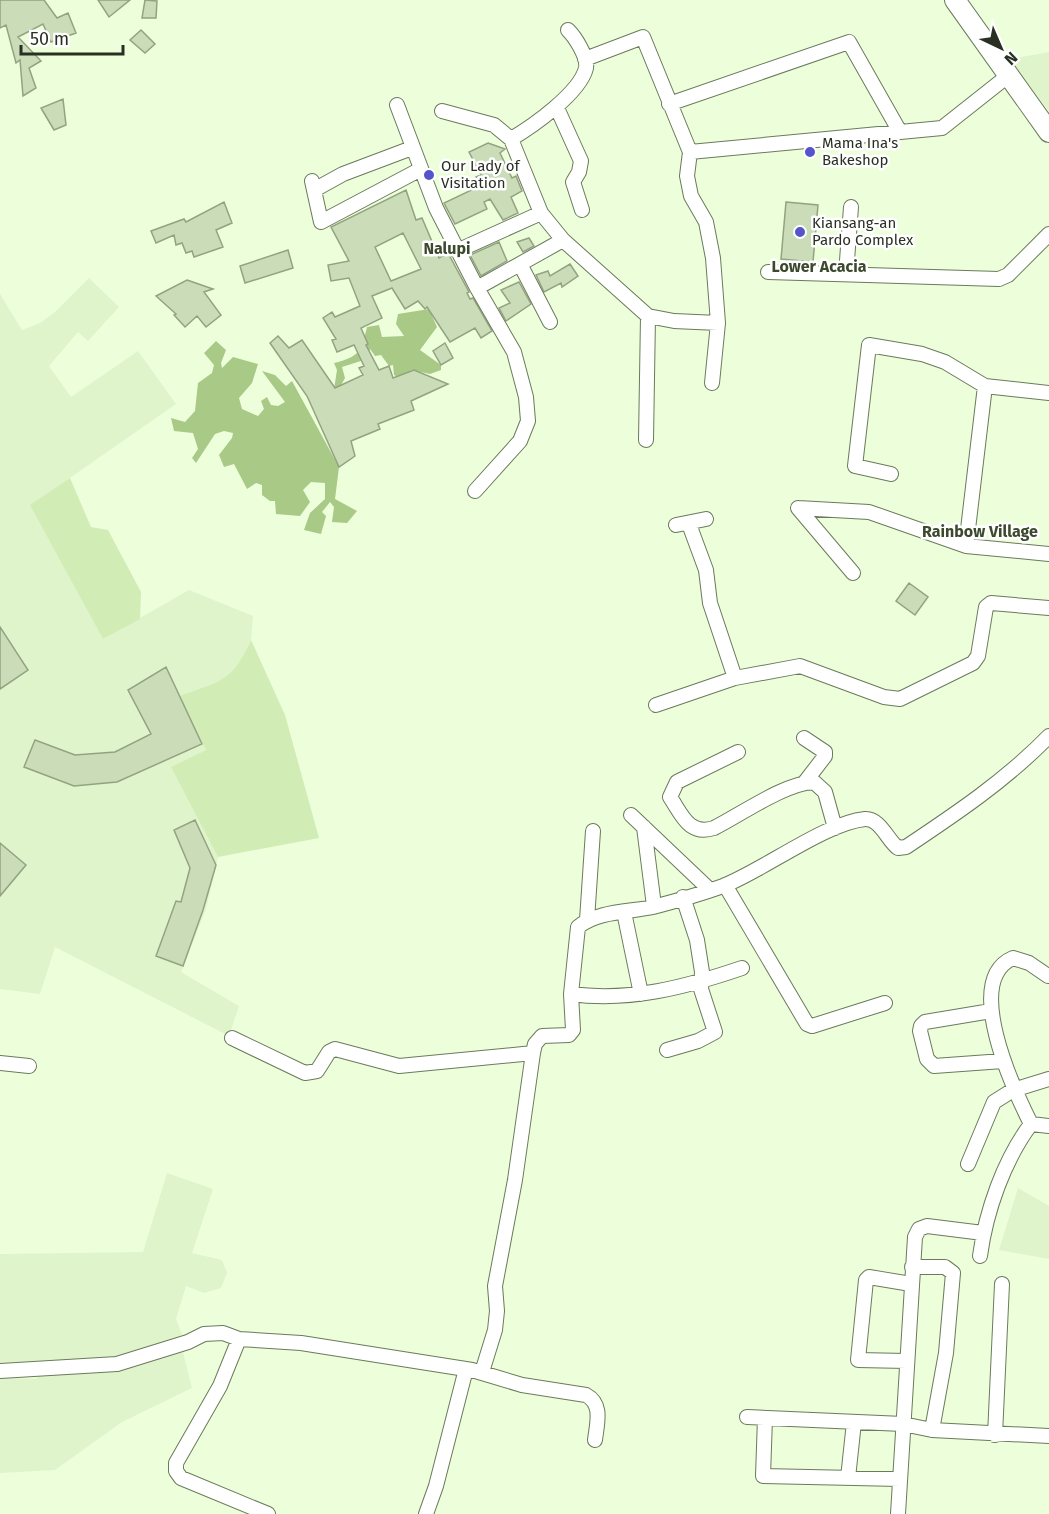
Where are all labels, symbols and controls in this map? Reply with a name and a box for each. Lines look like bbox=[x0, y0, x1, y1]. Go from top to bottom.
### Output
scale bar bbox=[21, 18, 123, 56]
north arrow bbox=[971, 18, 1031, 78]
text: 50 m bbox=[30, 28, 69, 50]
text: N bbox=[1001, 48, 1021, 69]
place label: Mama Ina's Bakeshop bbox=[822, 134, 898, 169]
marker: Mama Ina's Bakeshop bbox=[803, 145, 817, 159]
place label: Our Lady of Visitation bbox=[441, 157, 520, 192]
marker: Our Lady of Visitation bbox=[422, 168, 436, 182]
place label: Kiansang-an Pardo Complex bbox=[812, 214, 914, 249]
marker: Kiansang-an Pardo Complex bbox=[793, 225, 807, 239]
district label: Nalupi bbox=[423, 239, 471, 258]
district label: Lower Acacia bbox=[772, 257, 867, 276]
district label: Rainbow Village bbox=[922, 522, 1038, 541]

